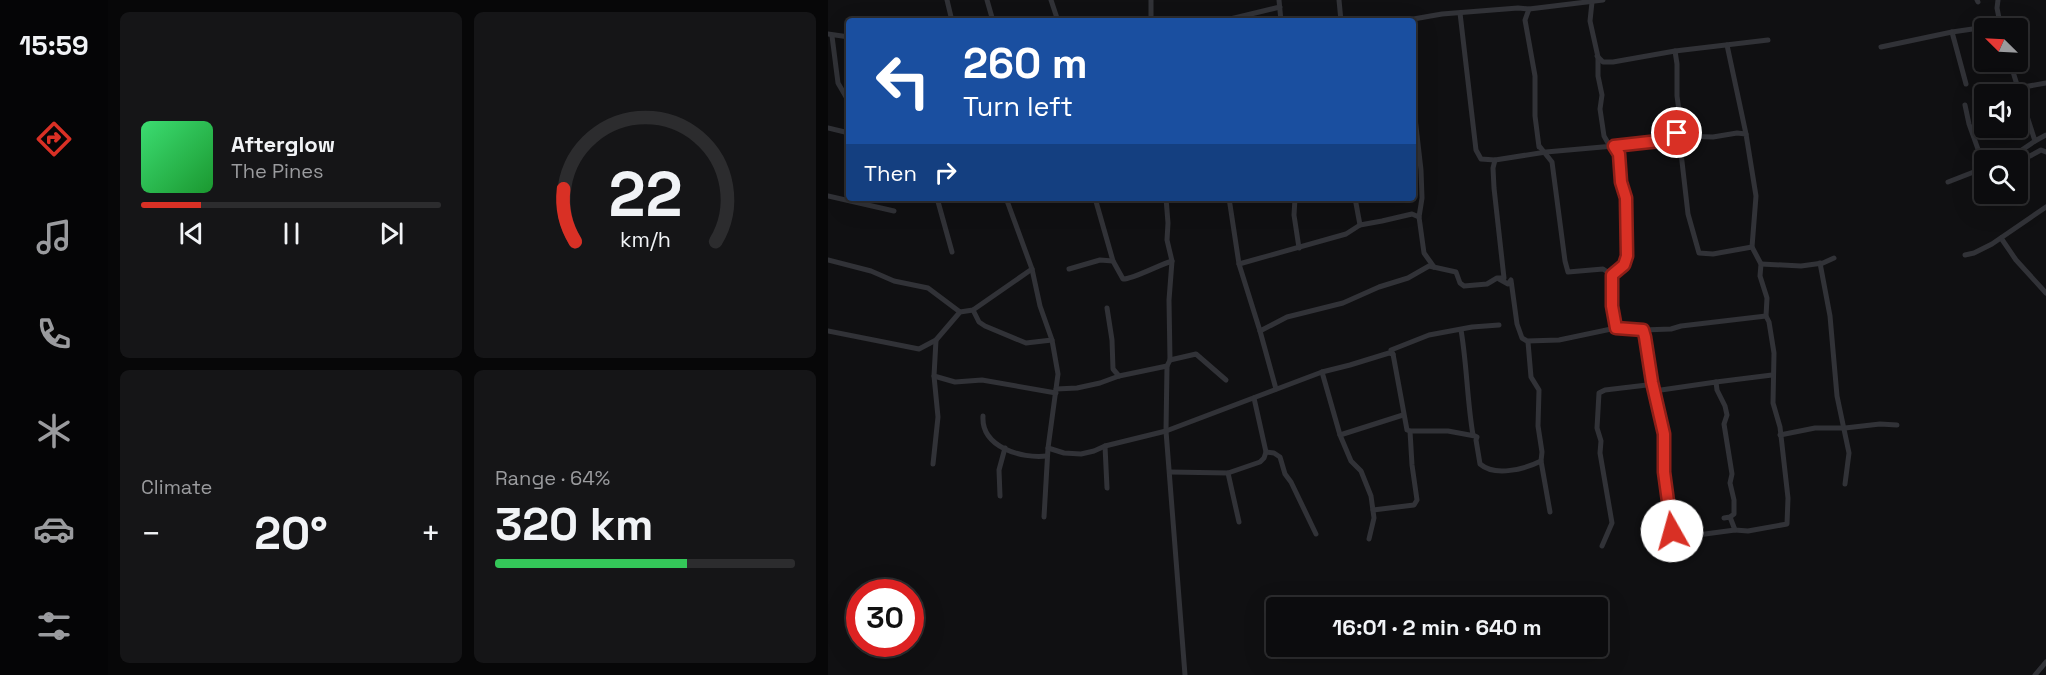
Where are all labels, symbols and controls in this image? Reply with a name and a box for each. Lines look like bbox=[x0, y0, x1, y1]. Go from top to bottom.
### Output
north arrow bbox=[1974, 18, 2028, 72]
map controls bbox=[1974, 18, 2028, 204]
text: 15:59 bbox=[19, 28, 89, 63]
text: 260 m bbox=[963, 37, 1088, 90]
icon: left bbox=[864, 42, 942, 120]
button: sound bbox=[1974, 84, 2028, 138]
text: Turn left bbox=[963, 89, 1073, 124]
pin bbox=[1651, 107, 1702, 158]
icon: arrive bbox=[1660, 116, 1693, 149]
icon: directions bbox=[33, 118, 75, 160]
text: Afterglow bbox=[231, 130, 335, 158]
button: search bbox=[1974, 150, 2028, 204]
text: 22 bbox=[608, 155, 682, 234]
icon: right bbox=[929, 156, 962, 189]
text: The Pines bbox=[231, 158, 324, 184]
text: Then bbox=[864, 159, 917, 187]
icon: music bbox=[33, 216, 75, 258]
icon: previous bbox=[175, 217, 208, 250]
icon: pause bbox=[275, 217, 308, 250]
icon: next bbox=[375, 217, 408, 250]
text: km/h bbox=[619, 227, 671, 254]
icon: phone bbox=[33, 313, 75, 355]
icon: climate bbox=[33, 410, 75, 452]
text: Range · 64% bbox=[495, 465, 610, 491]
text: Climate bbox=[141, 474, 212, 500]
text: 320 km bbox=[495, 496, 654, 553]
position arrow bbox=[1640, 499, 1704, 563]
text: 20° bbox=[254, 505, 328, 562]
icon: car bbox=[33, 508, 75, 550]
text: − bbox=[141, 513, 161, 555]
text: + bbox=[421, 513, 441, 555]
speed limit sign: 30 bbox=[846, 579, 924, 657]
icon: filters bbox=[33, 605, 75, 647]
text: 16:01 · 2 min · 640 m bbox=[1332, 613, 1542, 641]

